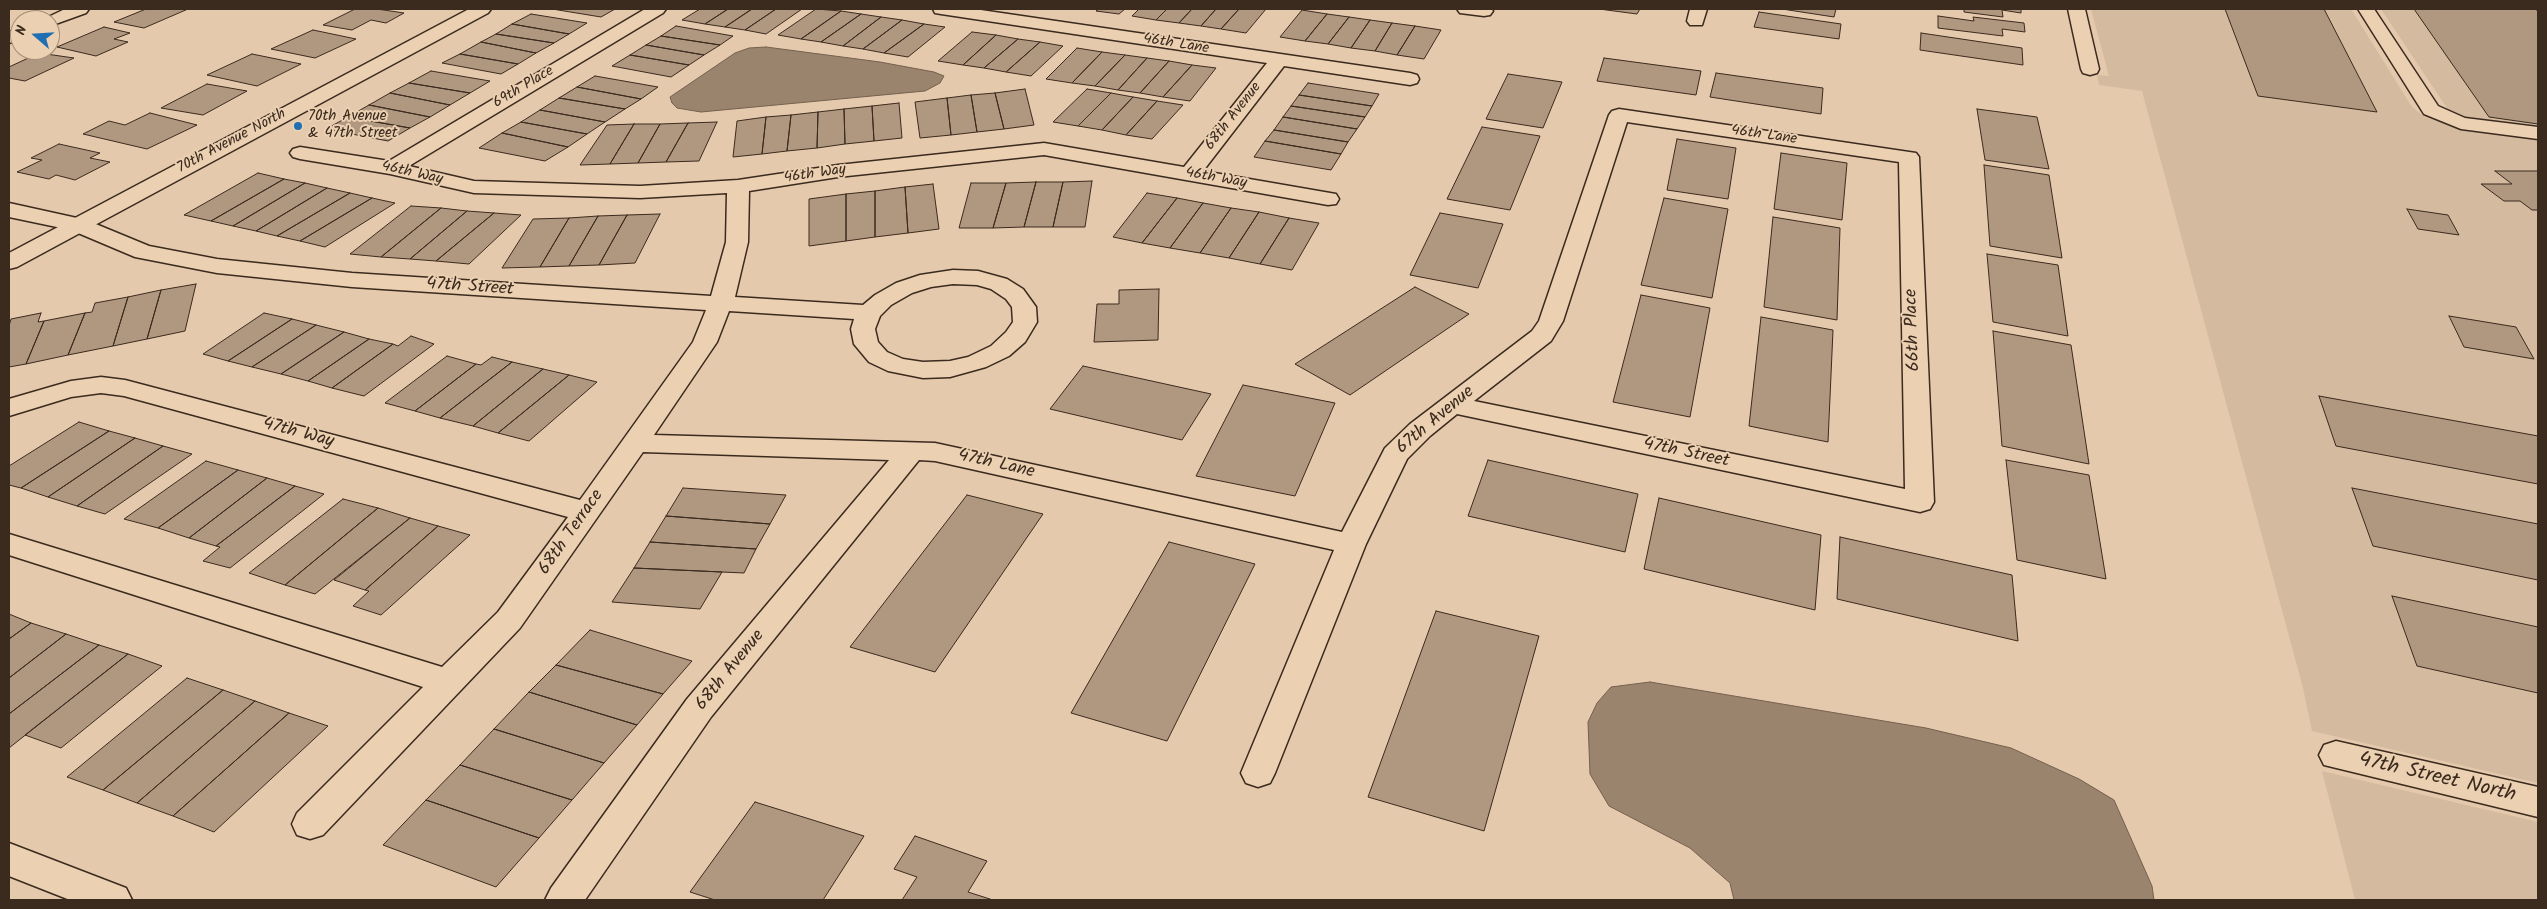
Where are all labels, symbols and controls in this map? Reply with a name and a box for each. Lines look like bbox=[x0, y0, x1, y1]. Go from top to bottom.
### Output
north arrow bbox=[10, 10, 60, 60]
text: N bbox=[10, 23, 34, 38]
street label: 46th Lane bbox=[1142, 31, 1210, 59]
street label: 69th Place bbox=[490, 63, 558, 113]
street label: 68th Avenue bbox=[1202, 79, 1266, 155]
street label: 70th Avenue North bbox=[175, 106, 289, 178]
place label: 70th Avenue & 47th Street bbox=[308, 108, 398, 143]
marker: 70th Avenue & 47th Street bbox=[292, 120, 304, 132]
street label: 46th Lane bbox=[1730, 122, 1798, 150]
street label: 46th Way bbox=[380, 158, 444, 190]
street label: 46th Way bbox=[783, 162, 847, 188]
street label: 46th Way bbox=[1184, 165, 1248, 193]
street label: 47th Street bbox=[426, 274, 514, 302]
street label: 66th Place bbox=[1902, 288, 1926, 372]
street label: 67th Avenue bbox=[1393, 382, 1479, 460]
street label: 47th Way bbox=[260, 414, 336, 454]
street label: 47th Street bbox=[1641, 434, 1731, 474]
street label: 47th Lane bbox=[956, 446, 1036, 484]
street label: 68th Terrace bbox=[535, 486, 609, 580]
street label: 68th Avenue bbox=[692, 626, 770, 716]
street label: 47th Street North bbox=[2356, 749, 2518, 809]

